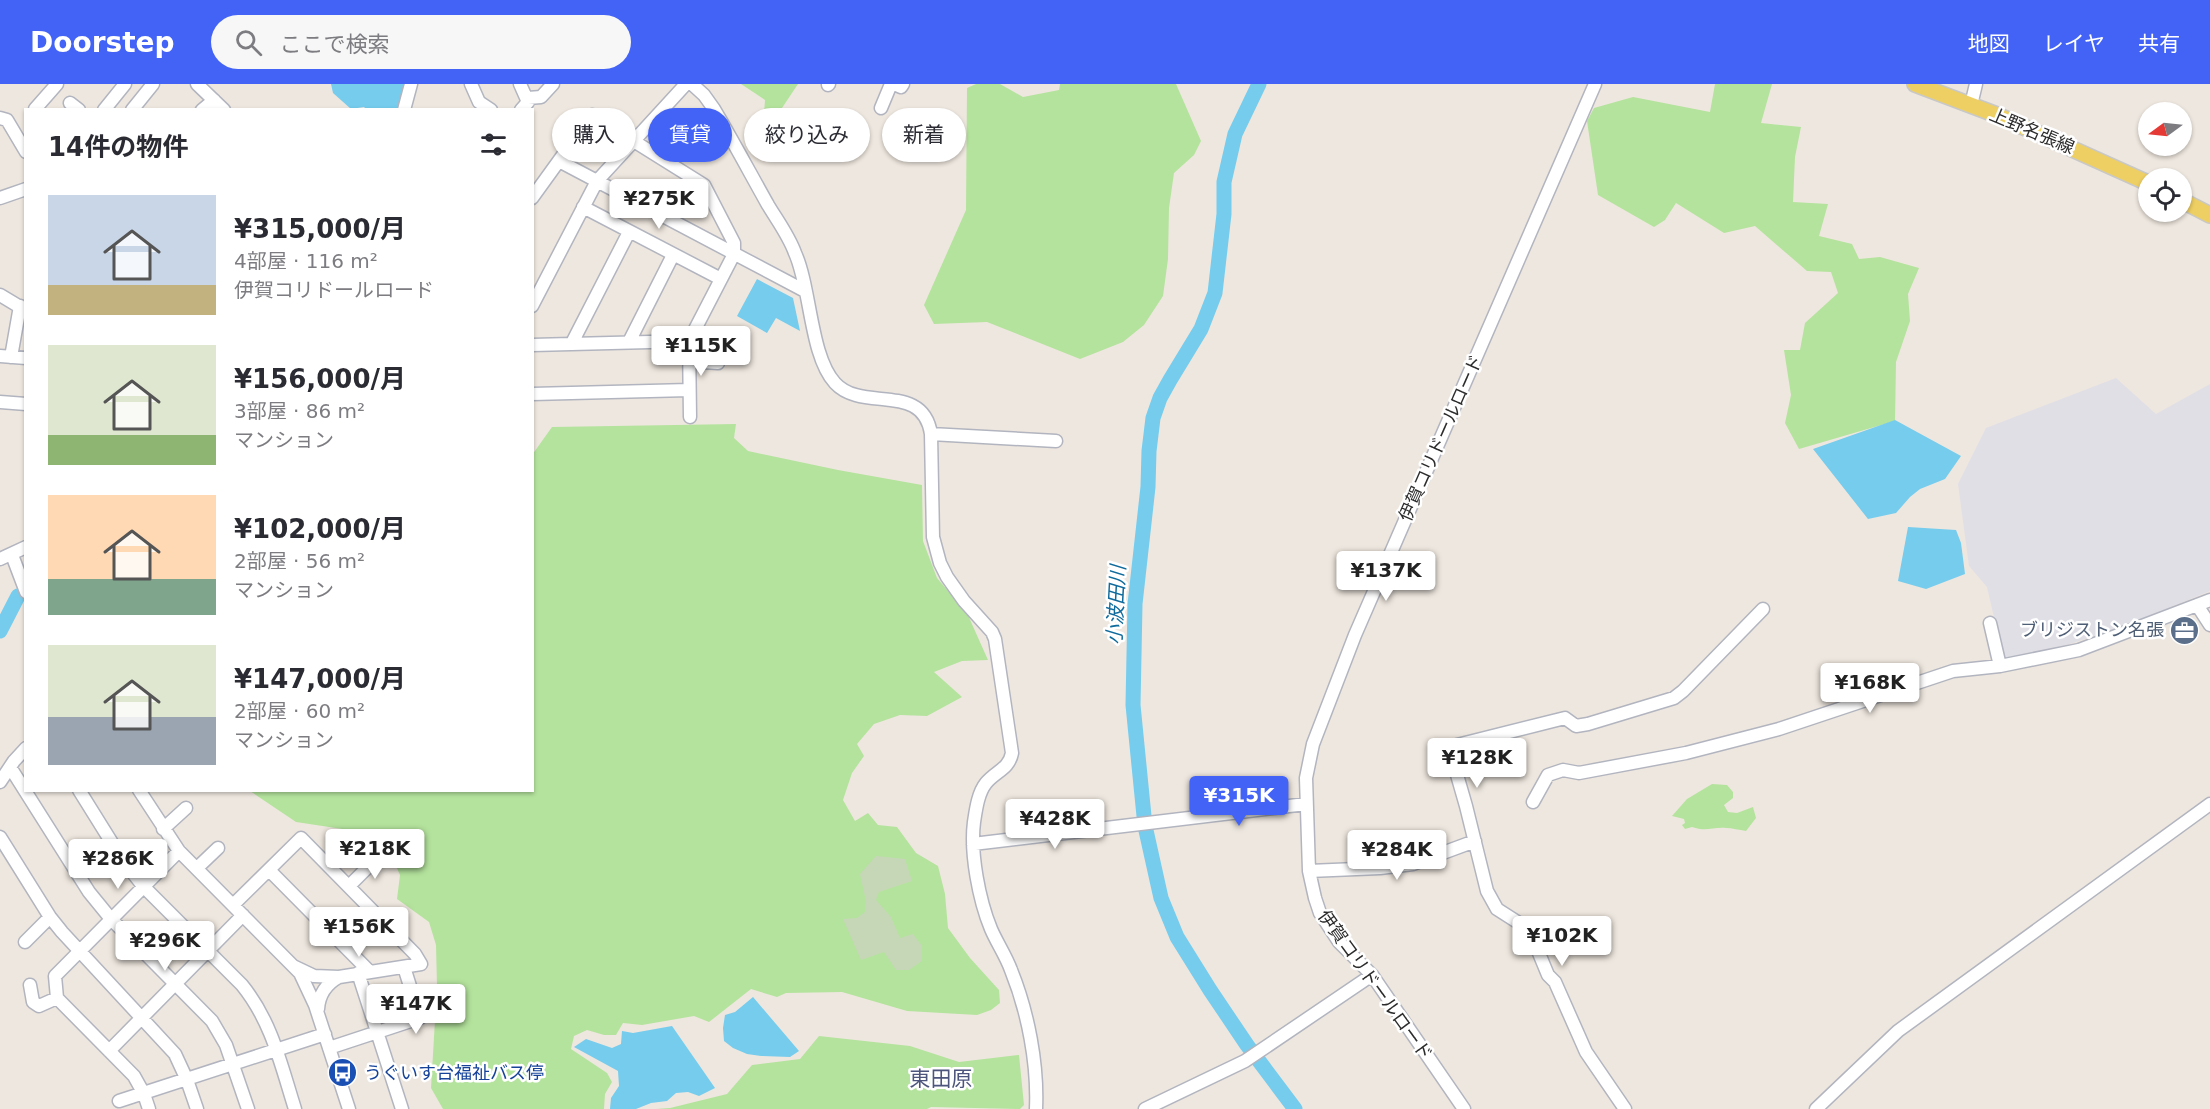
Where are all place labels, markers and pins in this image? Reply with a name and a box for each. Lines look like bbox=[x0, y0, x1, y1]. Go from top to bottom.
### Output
pin: ¥275K bbox=[617, 179, 701, 230]
pin: ¥115K bbox=[659, 326, 743, 377]
pin: ¥137K bbox=[1344, 551, 1428, 602]
office icon: ブリジストン名張 bbox=[2169, 614, 2201, 646]
place label: ブリジストン名張 bbox=[2020, 619, 2164, 640]
pin: ¥168K bbox=[1828, 663, 1912, 714]
pin: ¥128K bbox=[1435, 738, 1519, 789]
pin: ¥315K bbox=[1197, 776, 1281, 827]
pin: ¥428K bbox=[1013, 799, 1097, 850]
pin: ¥218K bbox=[333, 829, 417, 880]
pin: ¥284K bbox=[1355, 830, 1439, 881]
pin: ¥286K bbox=[76, 839, 160, 890]
pin: ¥156K bbox=[317, 907, 401, 958]
pin: ¥102K bbox=[1520, 916, 1604, 967]
pin: ¥296K bbox=[123, 921, 207, 972]
pin: ¥147K bbox=[374, 984, 458, 1035]
bus stop icon: うぐいす台福祉バス停 bbox=[327, 1057, 359, 1089]
place label: うぐいす台福祉バス停 bbox=[364, 1062, 544, 1083]

